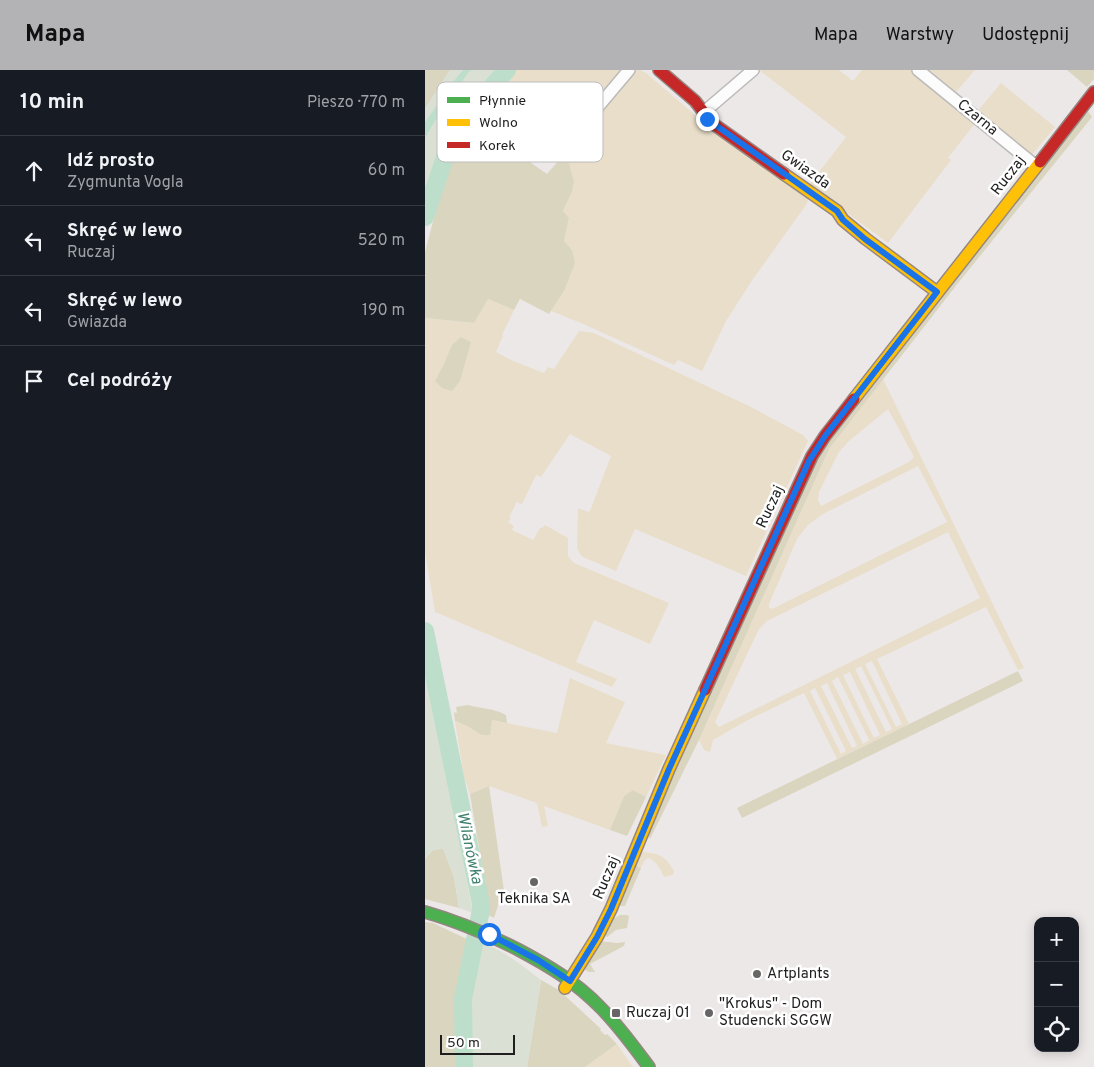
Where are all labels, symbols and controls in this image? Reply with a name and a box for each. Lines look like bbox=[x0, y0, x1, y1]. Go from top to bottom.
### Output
text: Mapa bbox=[25, 20, 85, 50]
text: Mapa bbox=[814, 24, 858, 47]
text: Warstwy bbox=[886, 24, 954, 47]
text: Udostępnij bbox=[982, 24, 1069, 47]
legend bbox=[437, 82, 603, 162]
text: 10 min bbox=[20, 89, 84, 116]
text: Pieszo · 770 m bbox=[307, 93, 405, 113]
text: Płynnie bbox=[479, 93, 526, 110]
street label: Czarna bbox=[953, 96, 1001, 140]
route end bbox=[696, 108, 719, 131]
text: Wolno bbox=[479, 115, 518, 132]
text: Korek bbox=[479, 138, 516, 155]
street label: Gwiazda bbox=[777, 146, 833, 194]
text: Idź prosto bbox=[67, 149, 155, 173]
street label: Ruczaj bbox=[988, 152, 1030, 200]
icon: ahead bbox=[20, 157, 48, 185]
text: 60 m bbox=[368, 161, 405, 181]
text: Zygmunta Vogla bbox=[67, 173, 183, 193]
text: Skręć w lewo bbox=[67, 219, 182, 243]
icon: left bbox=[20, 227, 48, 255]
text: 520 m bbox=[358, 231, 405, 251]
text: Ruczaj bbox=[67, 243, 115, 263]
text: Skręć w lewo bbox=[67, 289, 182, 313]
icon: left bbox=[20, 297, 48, 325]
text: 190 m bbox=[362, 301, 405, 321]
text: Gwiazda bbox=[67, 313, 127, 333]
icon: arrive bbox=[20, 367, 48, 395]
text: Cel podróży bbox=[67, 369, 172, 393]
street label: Ruczaj bbox=[753, 483, 789, 531]
water label: Wilanówka bbox=[452, 810, 487, 887]
street label: Ruczaj bbox=[589, 853, 625, 903]
marker: Teknika SA bbox=[528, 876, 540, 888]
place label: Teknika SA bbox=[497, 890, 571, 909]
map controls bbox=[1034, 917, 1079, 1052]
button: + bbox=[1034, 917, 1079, 962]
route start bbox=[478, 923, 501, 946]
button: − bbox=[1034, 962, 1079, 1007]
place label: Artplants bbox=[767, 965, 830, 984]
marker: Artplants bbox=[751, 968, 763, 980]
place label: "Krokus" - Dom Studencki SGGW bbox=[719, 995, 832, 1031]
place label: Ruczaj 01 bbox=[626, 1004, 690, 1023]
marker: Ruczaj 01 bbox=[610, 1007, 622, 1019]
marker: "Krokus" - Dom Studencki SGGW bbox=[703, 1007, 715, 1019]
button: locate bbox=[1034, 1007, 1079, 1052]
scale bar bbox=[440, 1032, 515, 1055]
text: 50 m bbox=[447, 1035, 480, 1052]

